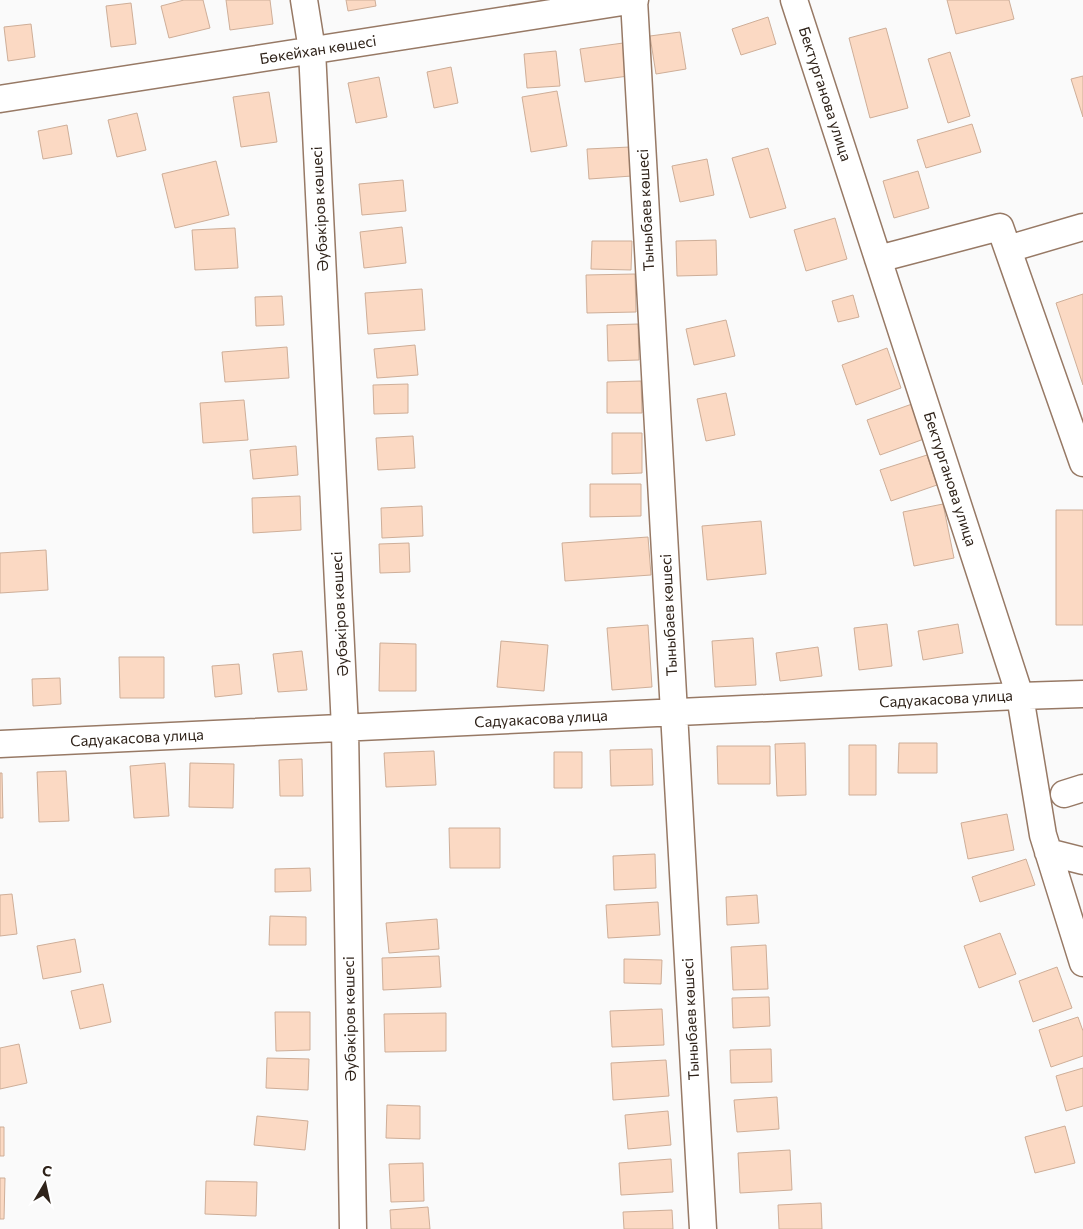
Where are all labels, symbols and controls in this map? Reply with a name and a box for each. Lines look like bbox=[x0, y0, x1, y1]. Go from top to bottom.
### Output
street label: Бектурганова улица bbox=[796, 24, 856, 163]
street label: Бөкейхан көшесі bbox=[258, 31, 378, 67]
street label: Әубәкіров көшесі bbox=[307, 146, 331, 272]
street label: Тыныбаев көшесі bbox=[633, 148, 657, 272]
street label: Бектурганова улица bbox=[921, 409, 981, 548]
street label: Әубәкіров көшесі bbox=[327, 551, 351, 677]
street label: Тыныбаев көшесі bbox=[656, 553, 680, 677]
street label: Садуакасова улица bbox=[879, 686, 1013, 710]
street label: Садуакасова улица bbox=[474, 706, 608, 730]
street label: Садуакасова улица bbox=[70, 725, 204, 749]
street label: Әубәкіров көшесі bbox=[339, 956, 359, 1082]
street label: Тыныбаев көшесі bbox=[678, 957, 702, 1081]
north arrow bbox=[20, 1159, 70, 1209]
text: С bbox=[41, 1162, 53, 1180]

